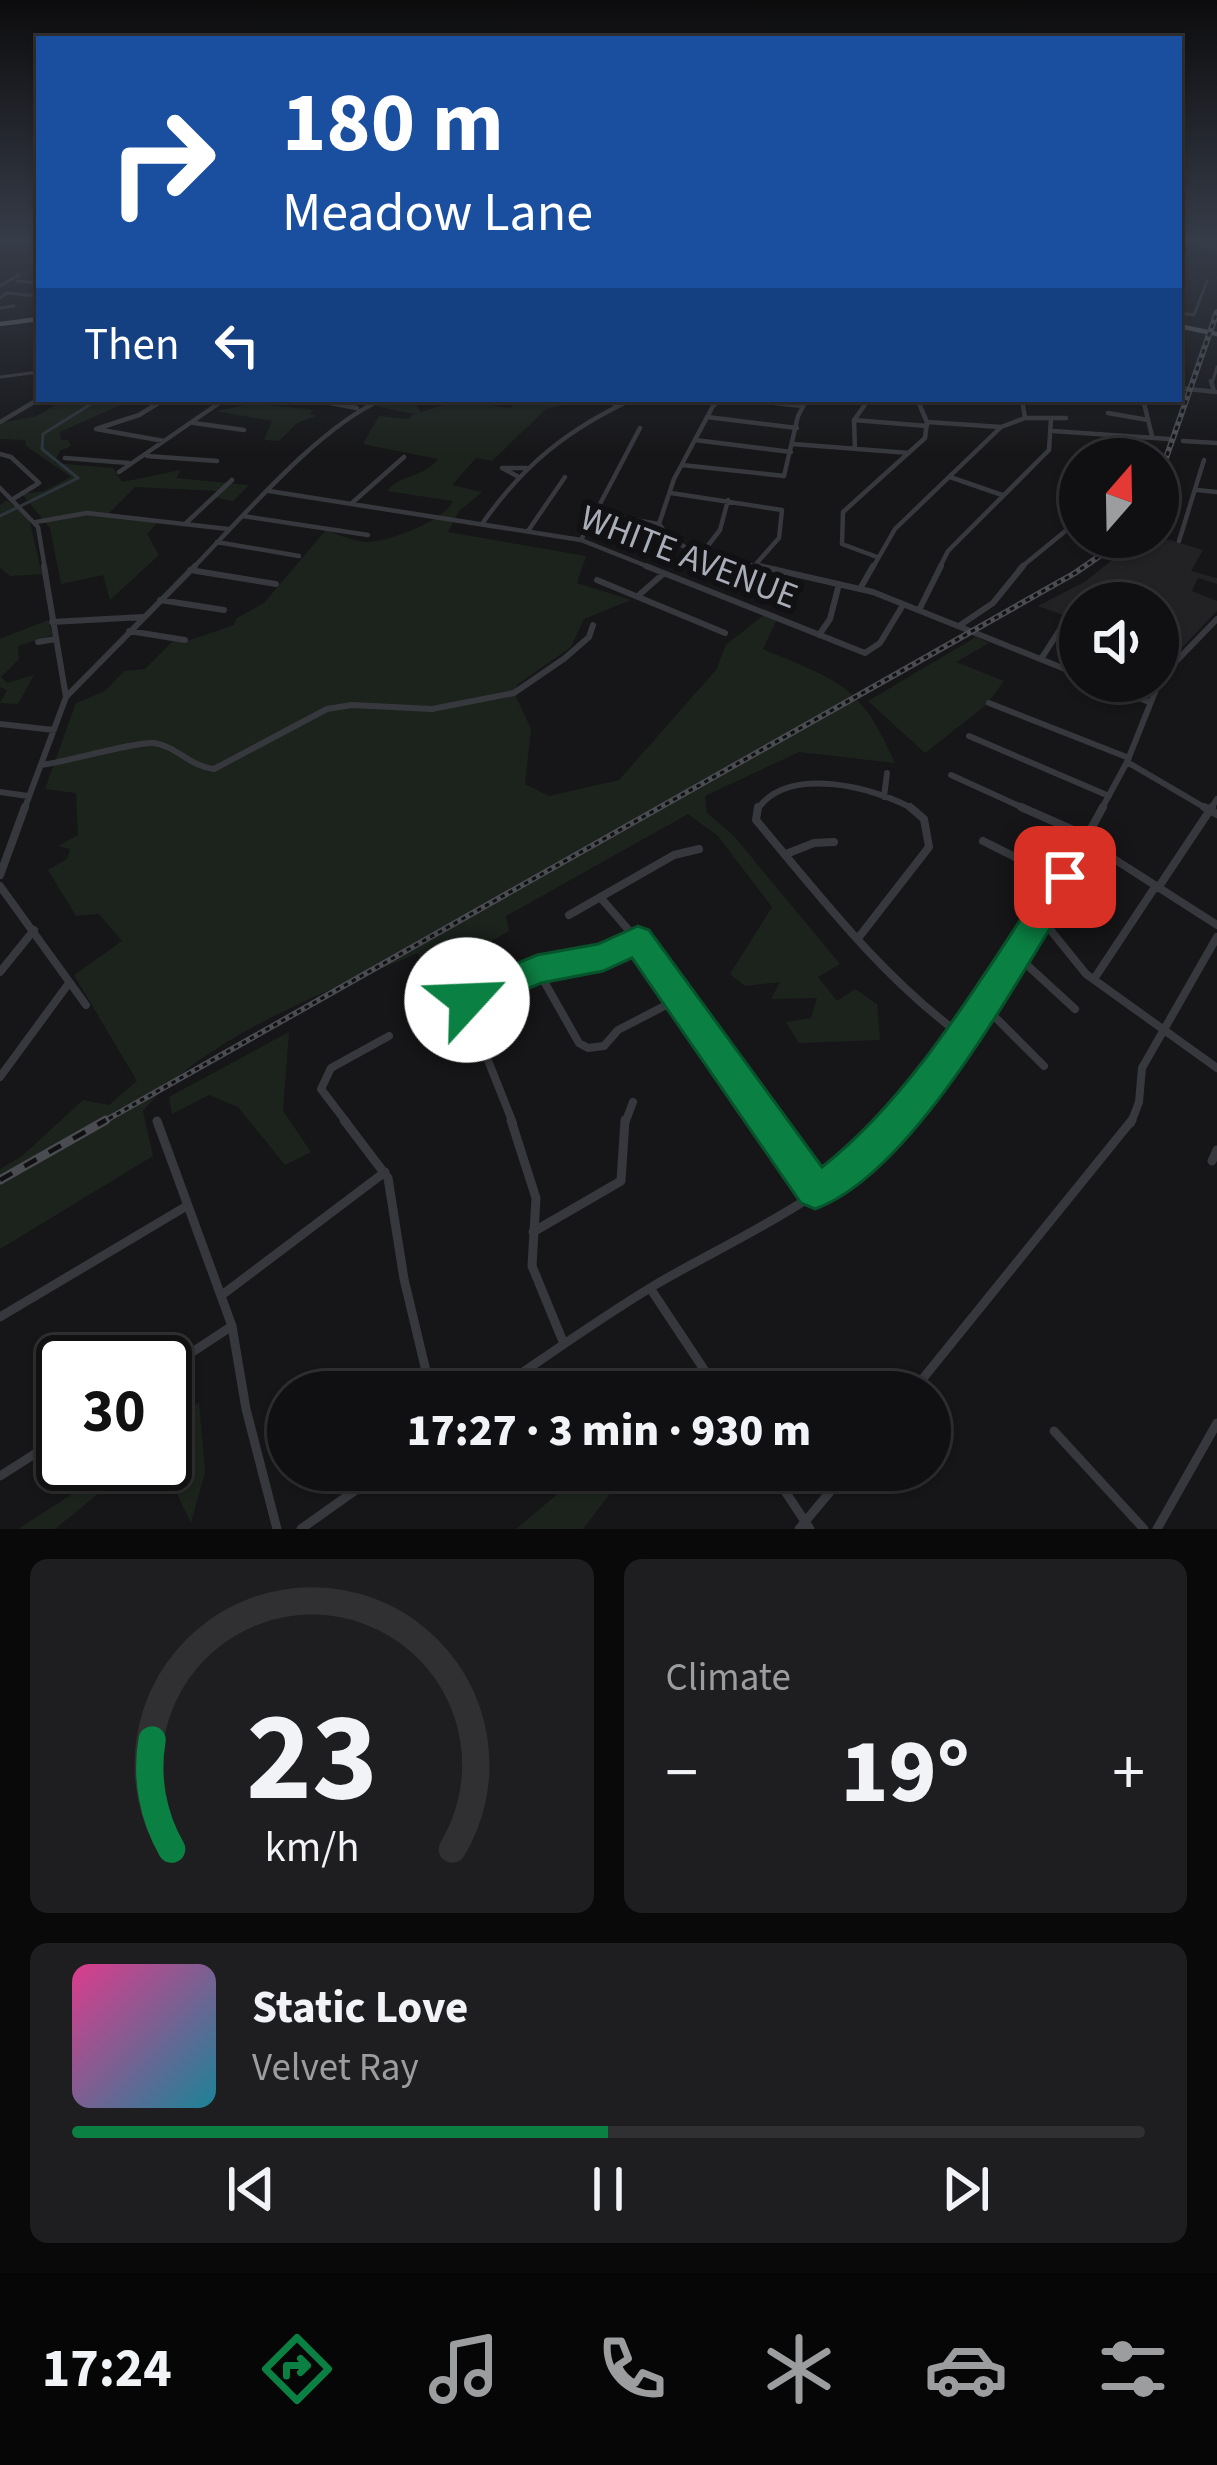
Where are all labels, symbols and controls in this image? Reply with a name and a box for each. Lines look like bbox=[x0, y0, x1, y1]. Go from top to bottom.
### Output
text: 180 m bbox=[282, 64, 504, 184]
icon: right bbox=[84, 84, 240, 240]
text: Meadow Lane bbox=[282, 175, 593, 252]
icon: left bbox=[204, 312, 270, 378]
text: Then bbox=[84, 313, 180, 377]
north arrow bbox=[1059, 438, 1179, 558]
map controls bbox=[1059, 438, 1179, 702]
street label: WHITE AVENUE bbox=[573, 492, 805, 622]
button: sound bbox=[1059, 582, 1179, 702]
pin bbox=[1014, 826, 1116, 928]
icon: arrive bbox=[1032, 844, 1098, 910]
position arrow bbox=[404, 937, 530, 1063]
speed limit sign: 30 bbox=[36, 1335, 192, 1491]
text: 17:27 · 3 min · 930 m bbox=[407, 1399, 811, 1463]
text: Climate bbox=[666, 1650, 791, 1706]
text: 23 bbox=[246, 1670, 378, 1848]
text: 19° bbox=[840, 1709, 970, 1837]
text: − bbox=[666, 1726, 698, 1820]
text: + bbox=[1112, 1726, 1145, 1820]
text: km/h bbox=[264, 1817, 359, 1878]
text: Static Love bbox=[252, 1976, 468, 2040]
text: Velvet Ray bbox=[252, 2040, 419, 2096]
icon: previous bbox=[218, 2156, 284, 2222]
icon: pause bbox=[575, 2156, 641, 2222]
icon: next bbox=[933, 2156, 999, 2222]
icon: directions bbox=[255, 2327, 339, 2411]
icon: music bbox=[422, 2327, 506, 2411]
icon: phone bbox=[590, 2327, 674, 2411]
icon: climate bbox=[757, 2327, 841, 2411]
icon: car bbox=[924, 2327, 1008, 2411]
icon: filters bbox=[1091, 2327, 1175, 2411]
text: 17:24 bbox=[42, 2331, 172, 2408]

